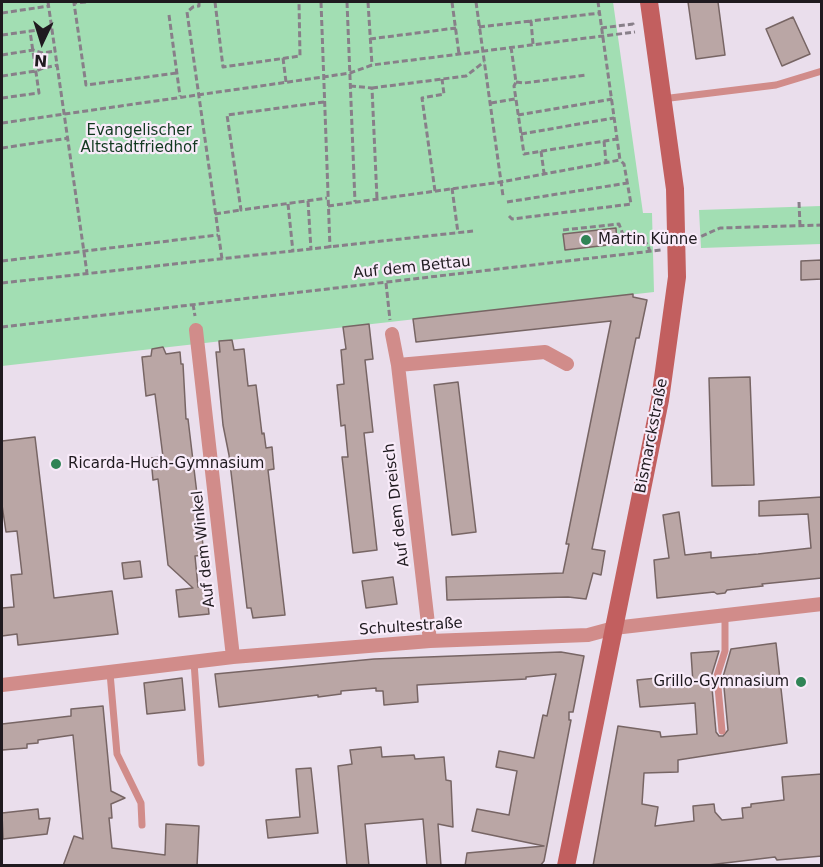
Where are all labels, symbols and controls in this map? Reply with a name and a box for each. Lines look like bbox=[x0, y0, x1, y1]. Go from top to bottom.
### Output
north arrow bbox=[12, 12, 72, 72]
text: N bbox=[33, 51, 48, 70]
park label: Evangelischer Altstadtfriedhof bbox=[81, 122, 197, 157]
place label: Martin Künne bbox=[598, 231, 697, 249]
marker: Martin Künne bbox=[579, 233, 593, 247]
street label: Auf dem Bettau bbox=[352, 253, 472, 283]
street label: Bismarckstraße bbox=[632, 377, 672, 495]
street label: Auf dem Dreisch bbox=[380, 442, 414, 568]
place label: Ricarda-Huch-Gymnasium bbox=[68, 455, 264, 473]
marker: Ricarda-Huch-Gymnasium bbox=[49, 457, 63, 471]
street label: Auf dem Winkel bbox=[189, 490, 219, 608]
street label: Schultestraße bbox=[359, 614, 463, 640]
place label: Grillo-Gymnasium bbox=[653, 673, 789, 691]
marker: Grillo-Gymnasium bbox=[794, 675, 808, 689]

